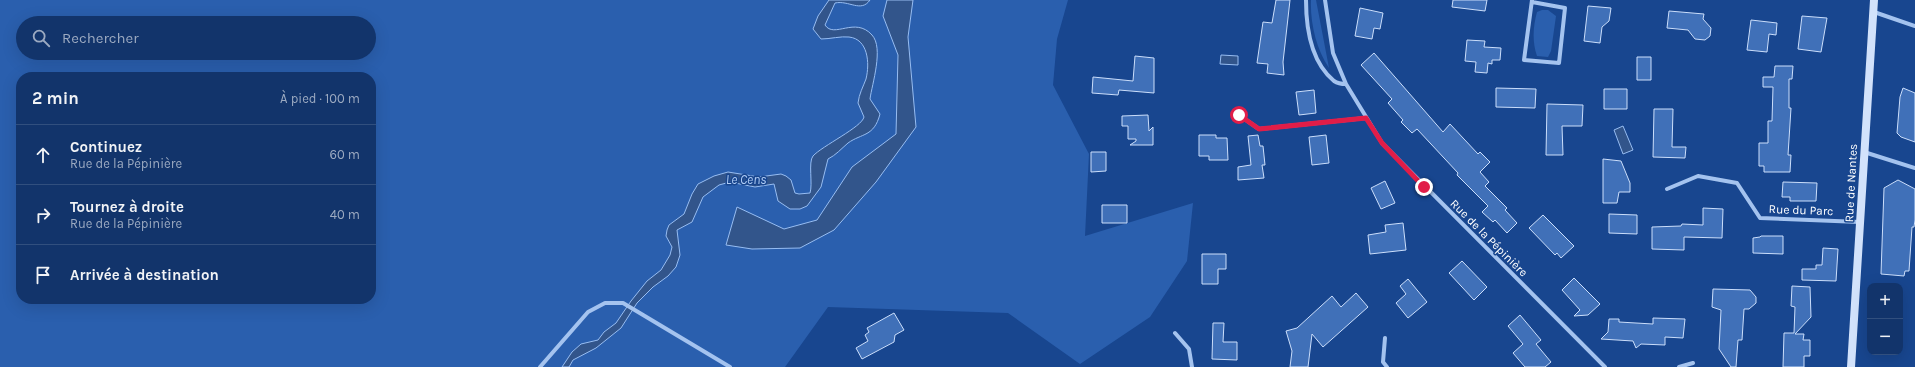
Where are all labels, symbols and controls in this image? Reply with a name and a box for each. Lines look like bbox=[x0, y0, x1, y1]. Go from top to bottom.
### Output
search box bbox=[16, 16, 376, 60]
icon: search bbox=[30, 27, 52, 49]
text: Rechercher bbox=[62, 29, 139, 47]
text: 2 min bbox=[32, 88, 79, 108]
text: À pied · 100 m bbox=[280, 91, 360, 106]
route start bbox=[1230, 106, 1248, 124]
text: Continuez bbox=[70, 138, 142, 156]
street label: Rue de Nantes bbox=[1842, 143, 1860, 223]
icon: ahead bbox=[32, 144, 54, 166]
text: 60 m bbox=[330, 147, 360, 162]
text: Rue de la Pépinière bbox=[70, 156, 182, 171]
water label: Le Cens bbox=[726, 172, 766, 187]
route end bbox=[1415, 178, 1433, 196]
street label: Rue de la Pépinière bbox=[1447, 196, 1531, 280]
text: Tournez à droite bbox=[70, 198, 184, 216]
street label: Rue du Parc bbox=[1768, 202, 1834, 218]
icon: right bbox=[32, 204, 54, 226]
text: 40 m bbox=[330, 207, 360, 222]
text: Rue de la Pépinière bbox=[70, 216, 182, 231]
icon: arrive bbox=[32, 264, 54, 286]
text: Arrivée à destination bbox=[70, 266, 219, 284]
map controls bbox=[1867, 283, 1903, 355]
button: + bbox=[1867, 283, 1903, 319]
button: − bbox=[1867, 319, 1903, 355]

